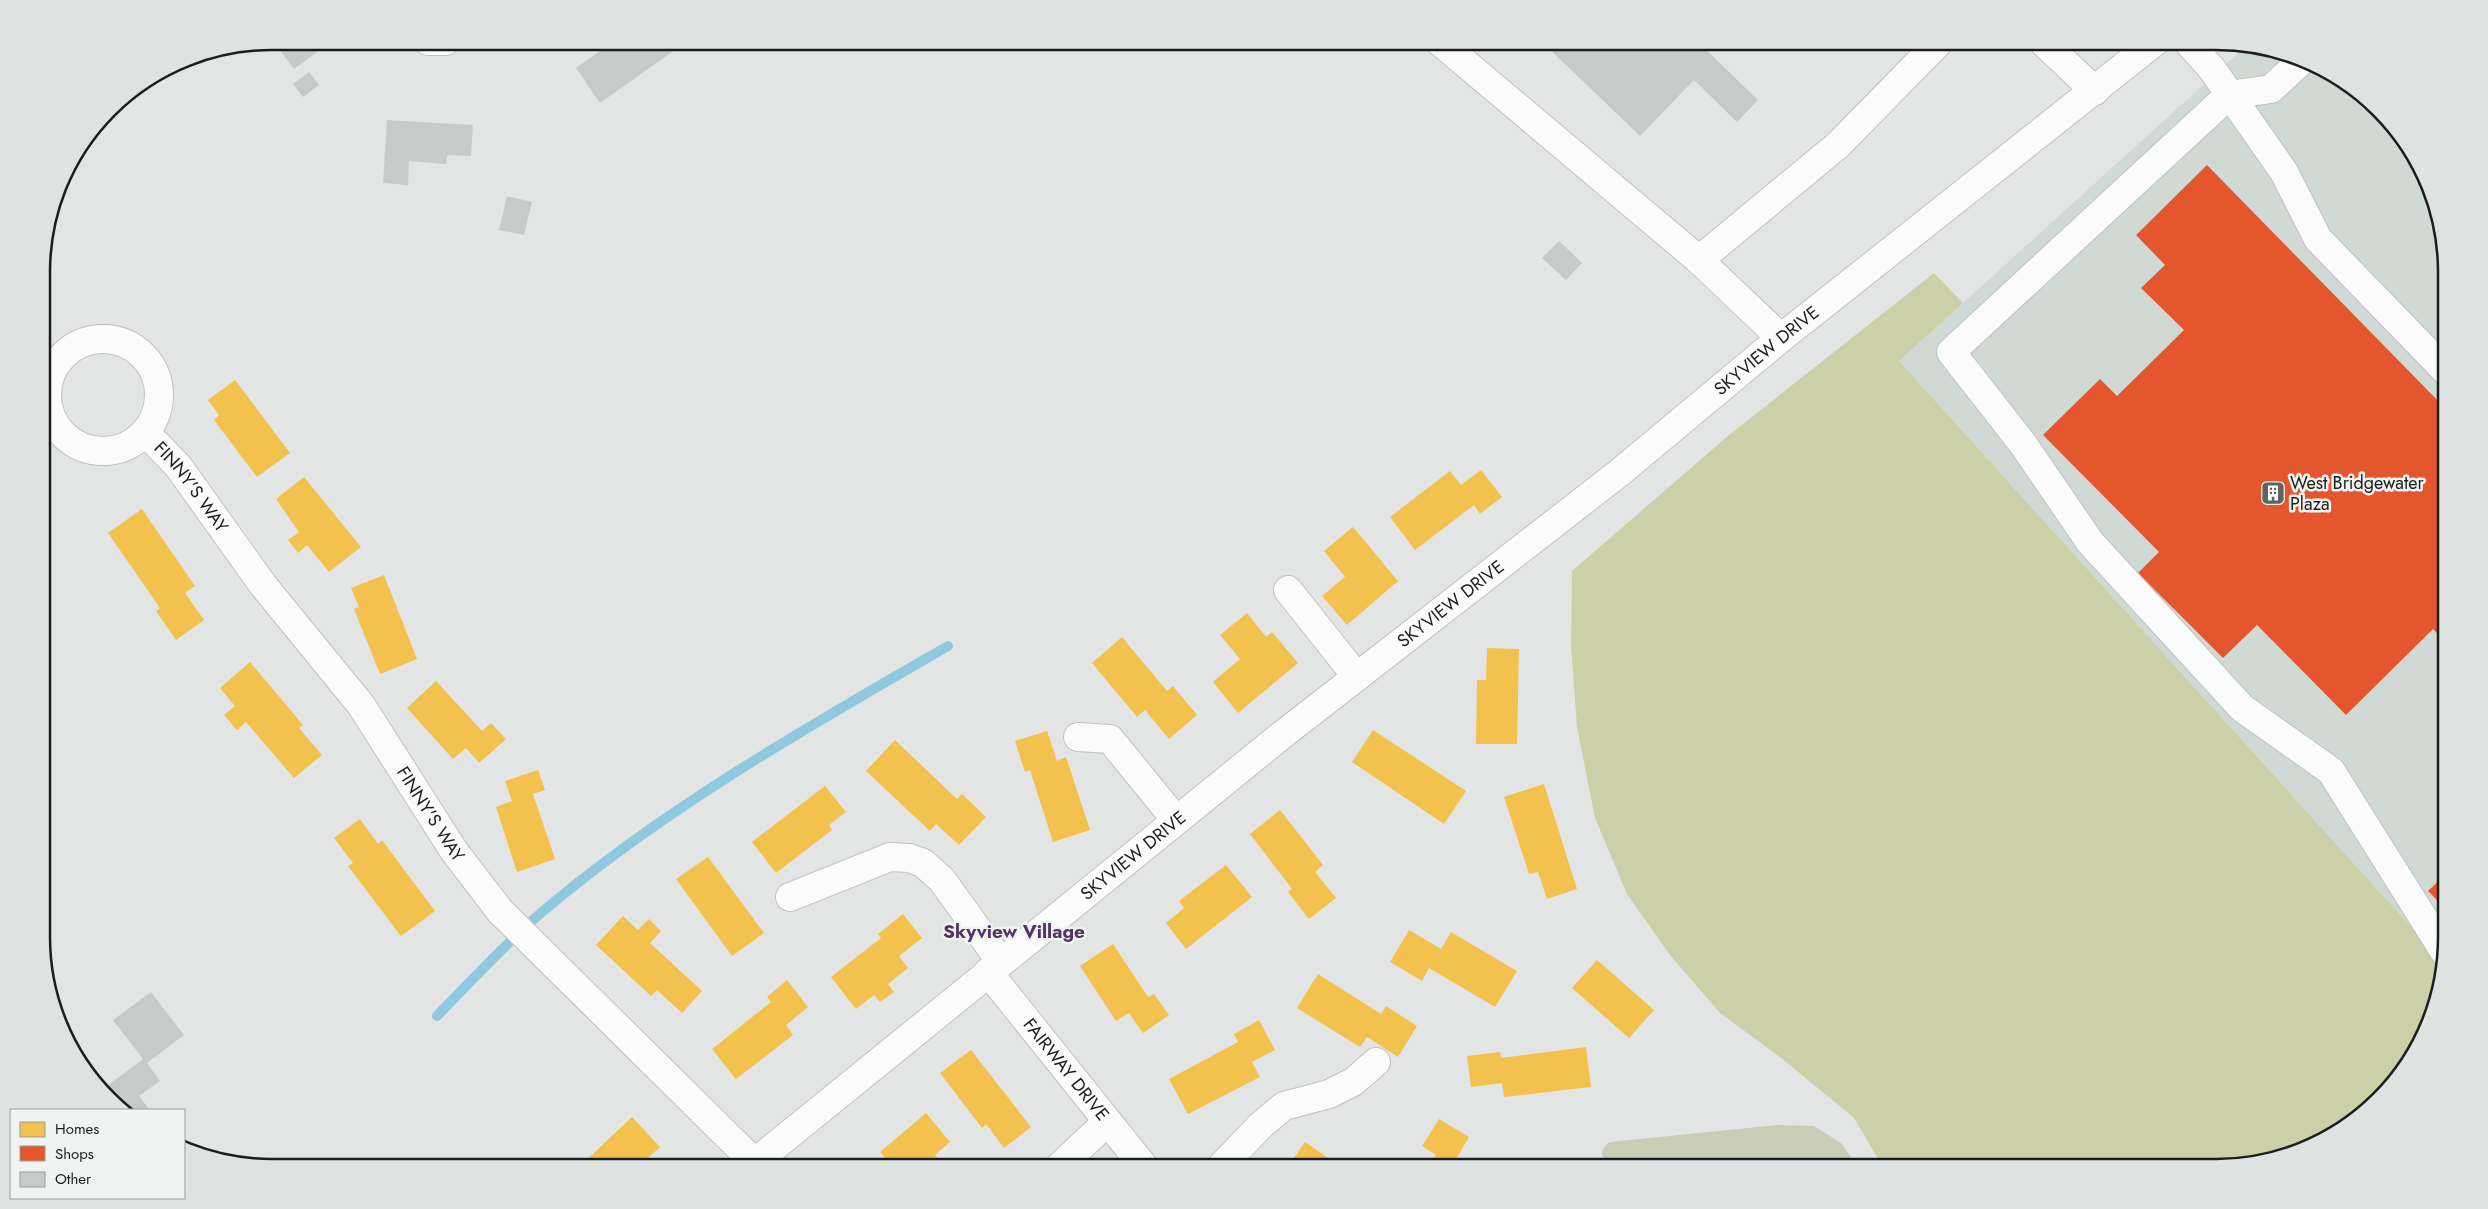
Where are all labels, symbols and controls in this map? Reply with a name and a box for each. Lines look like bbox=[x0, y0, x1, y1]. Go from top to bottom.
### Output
street label: SKYVIEW DRIVE bbox=[1708, 300, 1825, 402]
street label: FINNY'S WAY bbox=[148, 436, 235, 539]
place label: West Bridgewater Plaza bbox=[2290, 470, 2425, 517]
building icon: West Bridgewater Plaza bbox=[2260, 480, 2286, 506]
street label: SKYVIEW DRIVE bbox=[1392, 554, 1510, 654]
street label: FINNY'S WAY bbox=[390, 761, 471, 868]
street label: SKYVIEW DRIVE bbox=[1075, 805, 1192, 906]
district label: Skyview Village bbox=[943, 918, 1085, 945]
street label: FAIRWAY DRIVE bbox=[1017, 1013, 1115, 1126]
legend bbox=[10, 1109, 185, 1199]
text: Homes bbox=[55, 1118, 99, 1140]
text: Shops bbox=[55, 1143, 94, 1165]
text: Other bbox=[55, 1168, 92, 1190]

